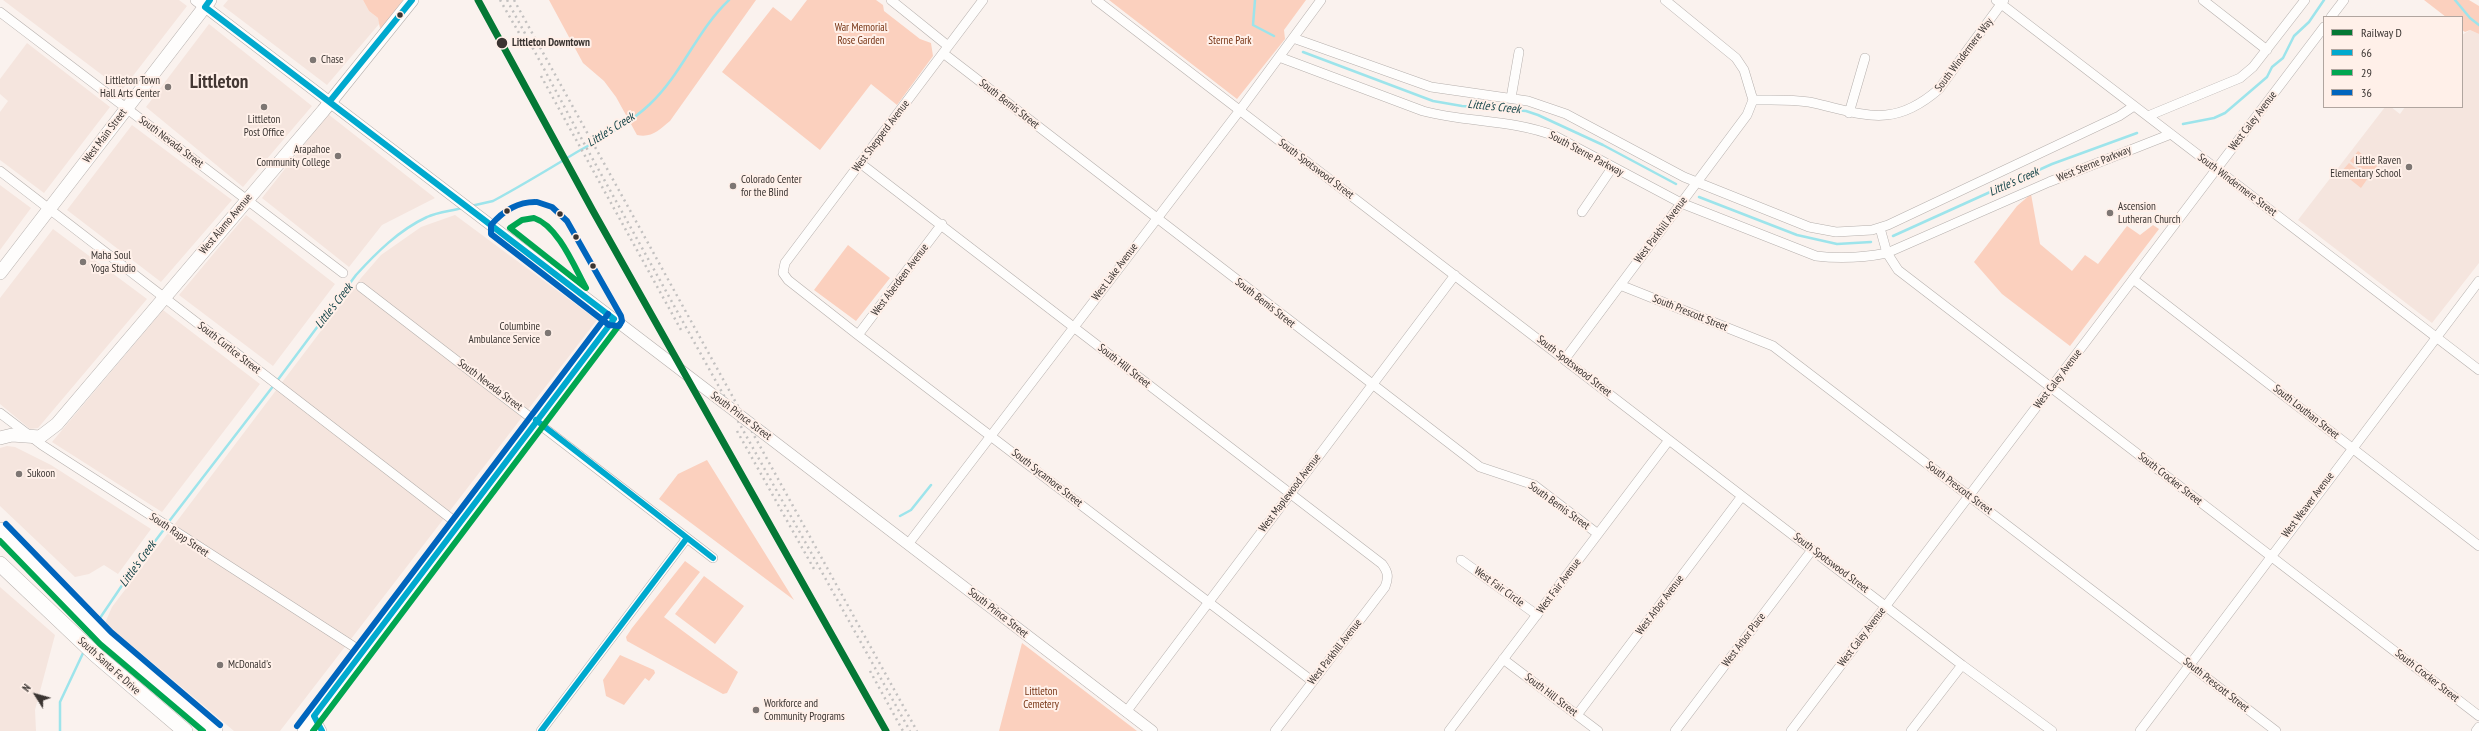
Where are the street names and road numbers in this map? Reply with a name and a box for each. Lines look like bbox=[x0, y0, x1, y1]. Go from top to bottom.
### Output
street label: South Windermere Way bbox=[1932, 16, 1996, 94]
street label: South Bemis Street bbox=[976, 76, 1042, 132]
street label: West Caley Avenue bbox=[2226, 89, 2280, 153]
street label: West Shepperd Avenue bbox=[850, 97, 912, 175]
street label: West Main Street bbox=[80, 106, 130, 166]
street label: South Nevada Street bbox=[136, 113, 206, 171]
street label: South Sterne Parkway bbox=[1546, 129, 1626, 179]
street label: South Spotswood Street bbox=[1276, 136, 1356, 202]
street label: West Sterne Parkway bbox=[2055, 143, 2133, 185]
street label: South Windermere Street bbox=[2195, 151, 2279, 219]
street label: West Alamo Avenue bbox=[197, 191, 255, 257]
street label: West Parkhill Avenue bbox=[1632, 194, 1690, 266]
street label: West Aberdeen Avenue bbox=[869, 241, 931, 319]
street label: West Lake Avenue bbox=[1089, 241, 1141, 303]
street label: South Bemis Street bbox=[1232, 275, 1298, 331]
street label: South Prescott Street bbox=[1650, 292, 1730, 334]
street label: South Curtice Street bbox=[195, 319, 263, 377]
street label: South Spotswood Street bbox=[1534, 333, 1614, 399]
street label: South Hill Street bbox=[1095, 341, 1153, 391]
street label: West Caley Avenue bbox=[2031, 347, 2085, 411]
street label: South Nevada Street bbox=[455, 356, 525, 414]
street label: South Louthan Street bbox=[2270, 382, 2342, 442]
street label: South Prince Street bbox=[708, 389, 774, 443]
street label: South Sycamore Street bbox=[1009, 446, 1085, 510]
street label: South Crocker Street bbox=[2135, 450, 2205, 508]
street label: West Maplewood Avenue bbox=[1256, 451, 1324, 535]
street label: South Prescott Street bbox=[1923, 459, 1995, 517]
street label: West Weaver Avenue bbox=[2279, 470, 2337, 540]
street label: South Bemis Street bbox=[1526, 479, 1592, 533]
street label: South Rapp Street bbox=[147, 510, 211, 560]
street label: South Spotswood Street bbox=[1791, 530, 1871, 596]
street label: West Fair Avenue bbox=[1534, 556, 1584, 616]
street label: West Fair Circle bbox=[1471, 564, 1527, 610]
street label: West Arbor Avenue bbox=[1633, 572, 1687, 638]
street label: South Prince Street bbox=[965, 585, 1031, 641]
street label: West Caley Avenue bbox=[1835, 605, 1889, 669]
street label: West Arbor Place bbox=[1720, 611, 1768, 669]
street label: West Parkhill Avenue bbox=[1305, 617, 1365, 687]
street label: South Santa Fe Drive bbox=[75, 634, 143, 698]
street label: South Crocker Street bbox=[2392, 647, 2462, 705]
street label: South Prescott Street bbox=[2180, 655, 2252, 715]
street label: South Hill Street bbox=[1522, 671, 1580, 719]

